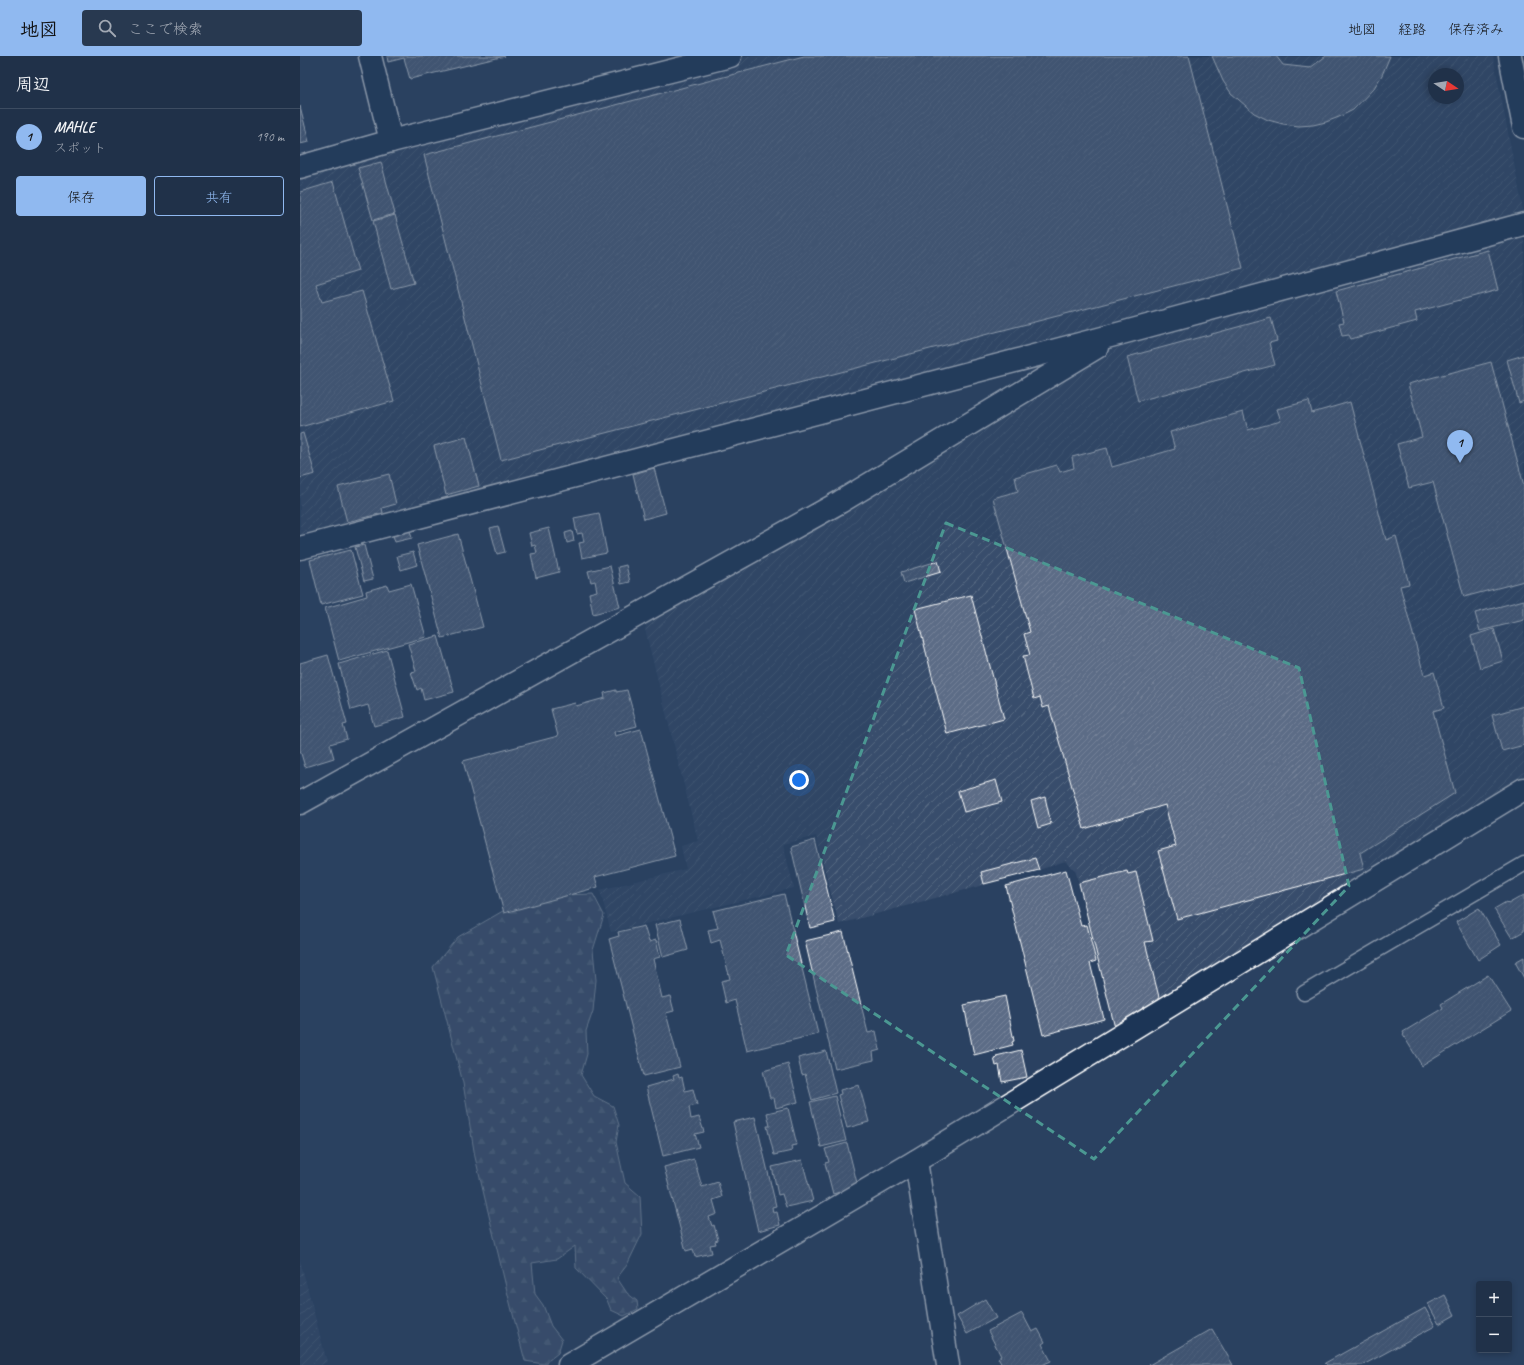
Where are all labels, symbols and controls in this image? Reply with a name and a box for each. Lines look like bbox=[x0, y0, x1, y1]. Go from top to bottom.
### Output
search box bbox=[82, 10, 362, 46]
icon: search bbox=[96, 17, 118, 39]
text: 地図 bbox=[20, 18, 58, 42]
text: ここで検索 bbox=[128, 20, 203, 39]
text: 地図 bbox=[1348, 21, 1376, 38]
text: 経路 bbox=[1398, 21, 1426, 38]
text: 保存済み bbox=[1448, 21, 1504, 38]
north arrow bbox=[1428, 68, 1464, 104]
text: 周辺 bbox=[16, 74, 50, 95]
text: MAHLE bbox=[54, 118, 95, 137]
text: 1 bbox=[26, 129, 32, 145]
text: 190 m bbox=[256, 129, 284, 145]
text: スポット bbox=[54, 140, 106, 156]
button: 保存 bbox=[16, 176, 146, 216]
button: 共有 bbox=[154, 176, 284, 216]
pin: 1 bbox=[1447, 430, 1473, 463]
your location bbox=[789, 770, 809, 790]
map controls bbox=[1476, 1281, 1512, 1353]
button: + bbox=[1476, 1281, 1512, 1317]
button: − bbox=[1476, 1317, 1512, 1353]

